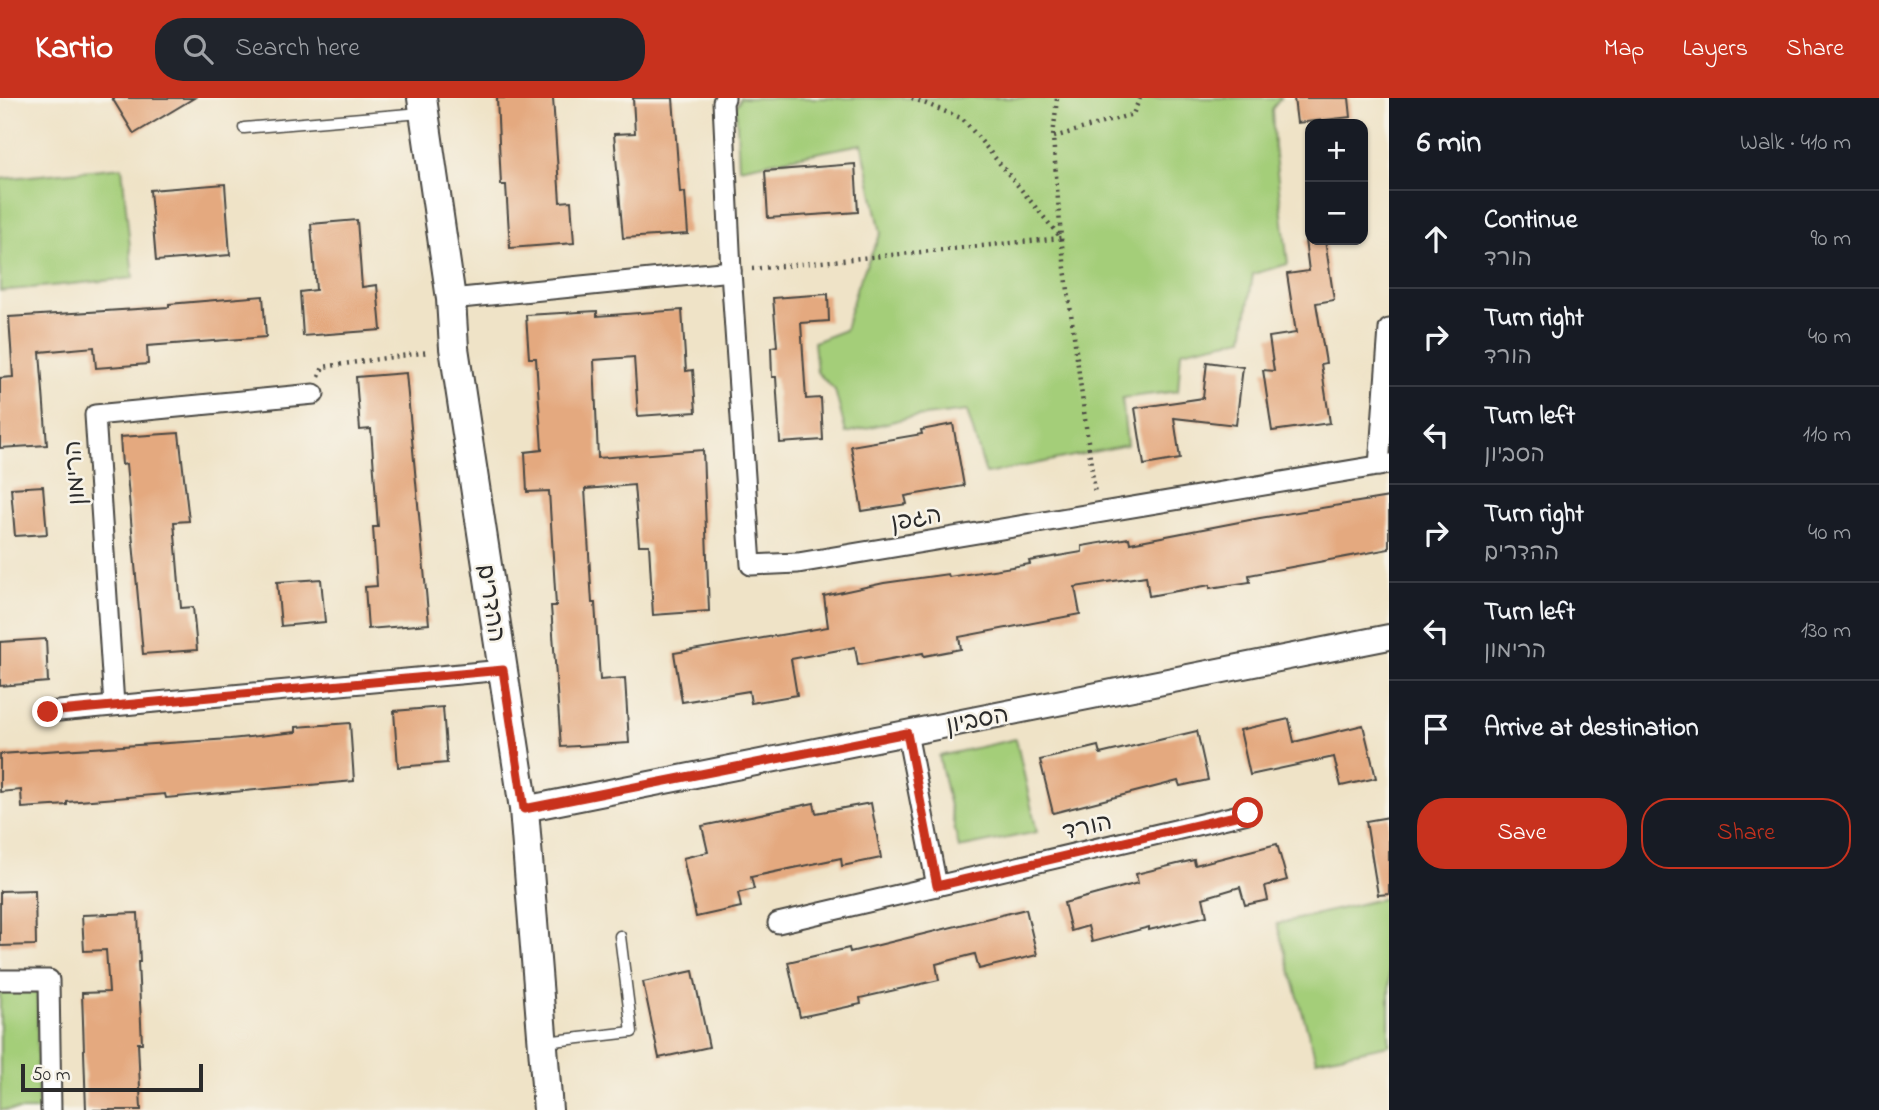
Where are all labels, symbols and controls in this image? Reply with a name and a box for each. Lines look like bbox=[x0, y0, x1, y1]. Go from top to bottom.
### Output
search box bbox=[155, 18, 645, 81]
text: Kartio bbox=[35, 25, 113, 73]
icon: search bbox=[179, 30, 217, 68]
text: Search here bbox=[235, 30, 360, 68]
text: Map bbox=[1604, 32, 1644, 67]
text: Layers bbox=[1682, 32, 1748, 67]
text: Share bbox=[1786, 32, 1844, 67]
map controls bbox=[1305, 119, 1368, 245]
button: + bbox=[1305, 119, 1368, 182]
text: 6 min bbox=[1417, 122, 1481, 166]
text: Walk · 410 m bbox=[1740, 127, 1851, 160]
button: − bbox=[1305, 182, 1368, 245]
text: Continue bbox=[1484, 202, 1577, 240]
icon: ahead bbox=[1417, 220, 1455, 258]
text: 90 m bbox=[1811, 223, 1851, 256]
text: הורד bbox=[1484, 243, 1532, 276]
text: Turn right bbox=[1484, 300, 1584, 338]
icon: right bbox=[1417, 318, 1455, 356]
text: 40 m bbox=[1808, 321, 1851, 354]
text: הורד bbox=[1484, 341, 1532, 374]
text: Turn left bbox=[1484, 398, 1575, 436]
icon: left bbox=[1417, 416, 1455, 454]
text: 110 m bbox=[1803, 419, 1851, 452]
street label: הרימון bbox=[57, 439, 96, 506]
text: הסביון bbox=[1484, 439, 1545, 472]
text: Turn right bbox=[1484, 496, 1584, 534]
street label: הגפן bbox=[888, 499, 945, 542]
icon: right bbox=[1417, 514, 1455, 552]
text: 40 m bbox=[1808, 517, 1851, 550]
text: ההדרים bbox=[1484, 537, 1559, 570]
street label: ההדרים bbox=[466, 562, 513, 645]
text: Turn left bbox=[1484, 594, 1575, 632]
icon: left bbox=[1417, 612, 1455, 650]
text: 130 m bbox=[1801, 615, 1851, 648]
text: הרימון bbox=[1484, 635, 1546, 668]
route end bbox=[32, 696, 63, 727]
street label: הסביון bbox=[943, 698, 1012, 745]
icon: arrive bbox=[1417, 710, 1455, 748]
text: Arrive at destination bbox=[1484, 710, 1699, 748]
route start bbox=[1232, 797, 1263, 828]
button: Save bbox=[1417, 798, 1627, 869]
button: Share bbox=[1641, 798, 1851, 869]
street label: הורד bbox=[1059, 806, 1116, 851]
scale bar bbox=[21, 1061, 203, 1093]
text: 50 m bbox=[32, 1062, 71, 1089]

